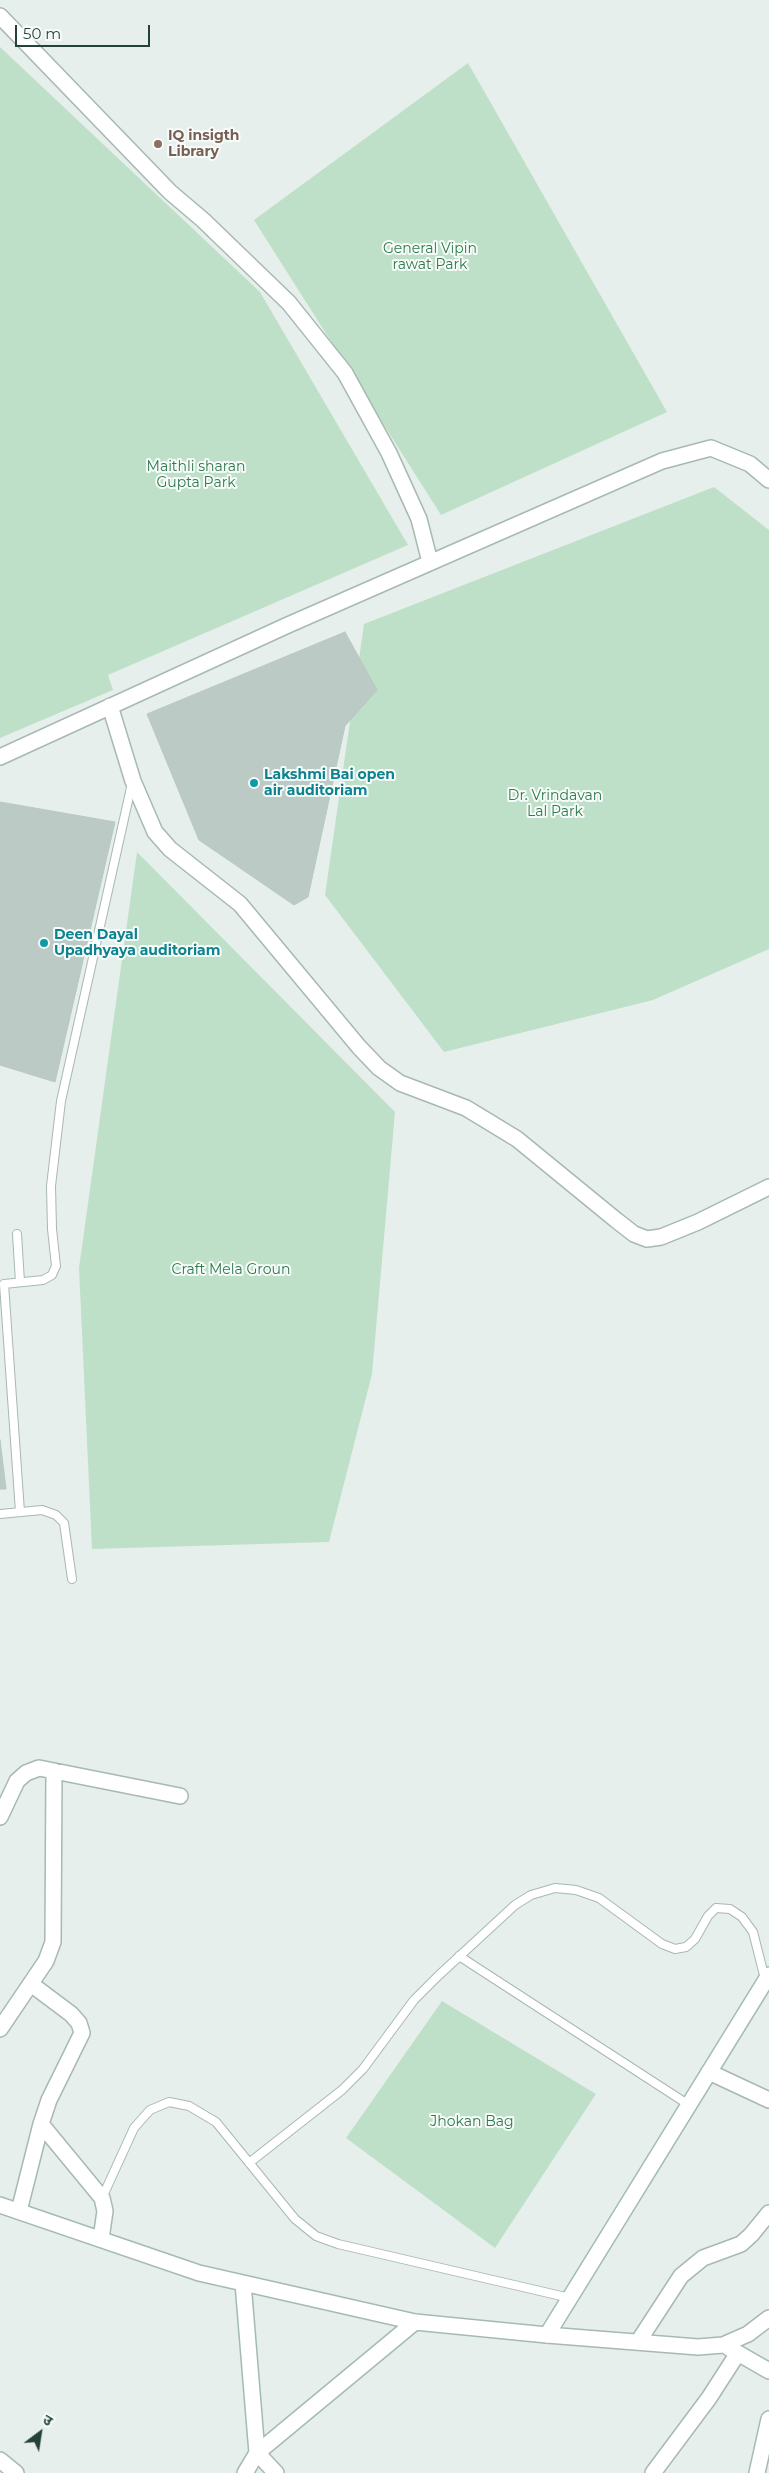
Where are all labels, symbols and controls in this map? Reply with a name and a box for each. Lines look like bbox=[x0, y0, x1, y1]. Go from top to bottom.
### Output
scale bar bbox=[18, 15, 152, 47]
text: 50 m bbox=[23, 24, 61, 43]
place label: IQ insigth Library bbox=[168, 128, 239, 160]
marker: IQ insigth Library bbox=[152, 138, 164, 150]
park label: General Vipin rawat Park bbox=[383, 241, 477, 274]
park label: Maithli sharan Gupta Park bbox=[147, 459, 245, 492]
place label: Lakshmi Bai open air auditoriam bbox=[264, 767, 395, 800]
marker: Lakshmi Bai open air auditoriam bbox=[248, 777, 260, 789]
park label: Dr. Vrindavan Lal Park bbox=[508, 788, 602, 820]
place label: Deen Dayal Upadhyaya auditoriam bbox=[54, 927, 220, 960]
marker: Deen Dayal Upadhyaya auditoriam bbox=[38, 937, 50, 949]
park label: Craft Mela Groun bbox=[172, 1262, 290, 1278]
park label: Jhokan Bag bbox=[430, 2114, 514, 2130]
north arrow bbox=[15, 2408, 65, 2458]
text: उ bbox=[40, 2410, 56, 2430]

